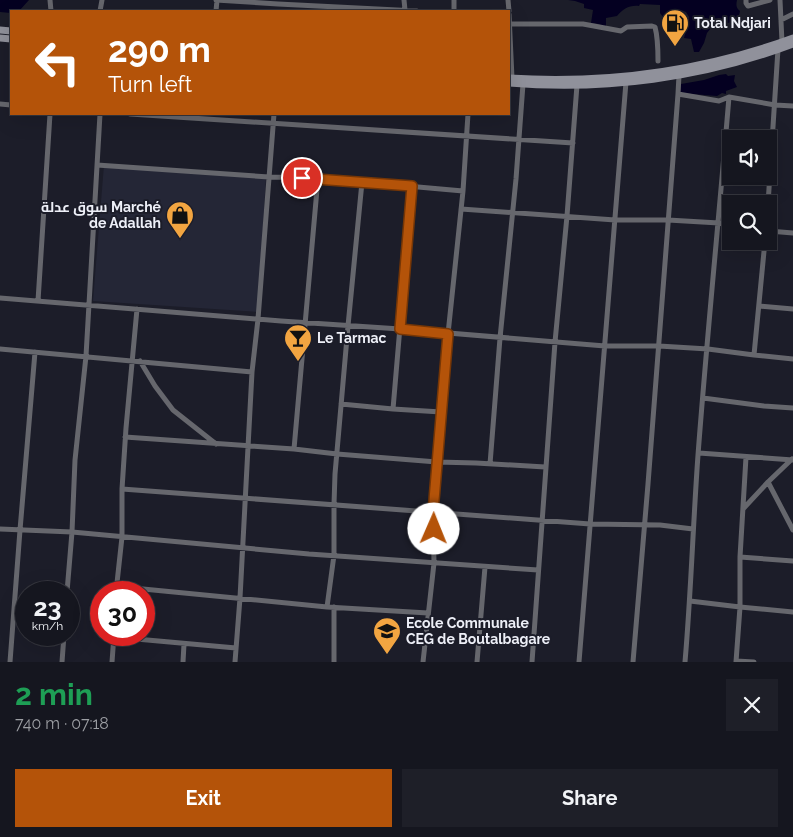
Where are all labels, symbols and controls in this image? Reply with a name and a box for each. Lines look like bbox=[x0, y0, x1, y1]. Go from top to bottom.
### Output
fuel station icon: Total Ndjari bbox=[660, 8, 690, 47]
place label: Total Ndjari bbox=[694, 15, 771, 31]
text: 290 m bbox=[108, 29, 211, 70]
icon: left bbox=[25, 30, 90, 95]
text: Turn left bbox=[108, 71, 192, 97]
map controls bbox=[722, 130, 777, 250]
button: sound bbox=[722, 130, 777, 185]
pin bbox=[281, 157, 323, 199]
icon: arrive bbox=[288, 164, 316, 192]
button: search bbox=[722, 195, 777, 250]
place label: سوق عدلة Marché de Adallah bbox=[41, 199, 162, 231]
shop icon: سوق عدلة Marché de Adallah bbox=[165, 200, 195, 239]
bar icon: Le Tarmac bbox=[283, 323, 313, 362]
place label: Le Tarmac bbox=[317, 330, 386, 346]
position arrow bbox=[407, 502, 459, 554]
speed limit sign: 30 bbox=[90, 581, 155, 646]
text: 23 bbox=[33, 592, 62, 622]
place label: Ecole Communale CEG de Boutalbagare bbox=[406, 615, 551, 647]
school or university icon: Ecole Communale CEG de Boutalbagare bbox=[372, 616, 402, 655]
text: km/h bbox=[32, 619, 63, 633]
text: 2 min bbox=[15, 677, 93, 712]
button: close bbox=[726, 679, 778, 731]
text: 740 m · 07:18 bbox=[15, 714, 109, 733]
button: Exit bbox=[15, 769, 392, 827]
button: Share bbox=[402, 769, 778, 827]

